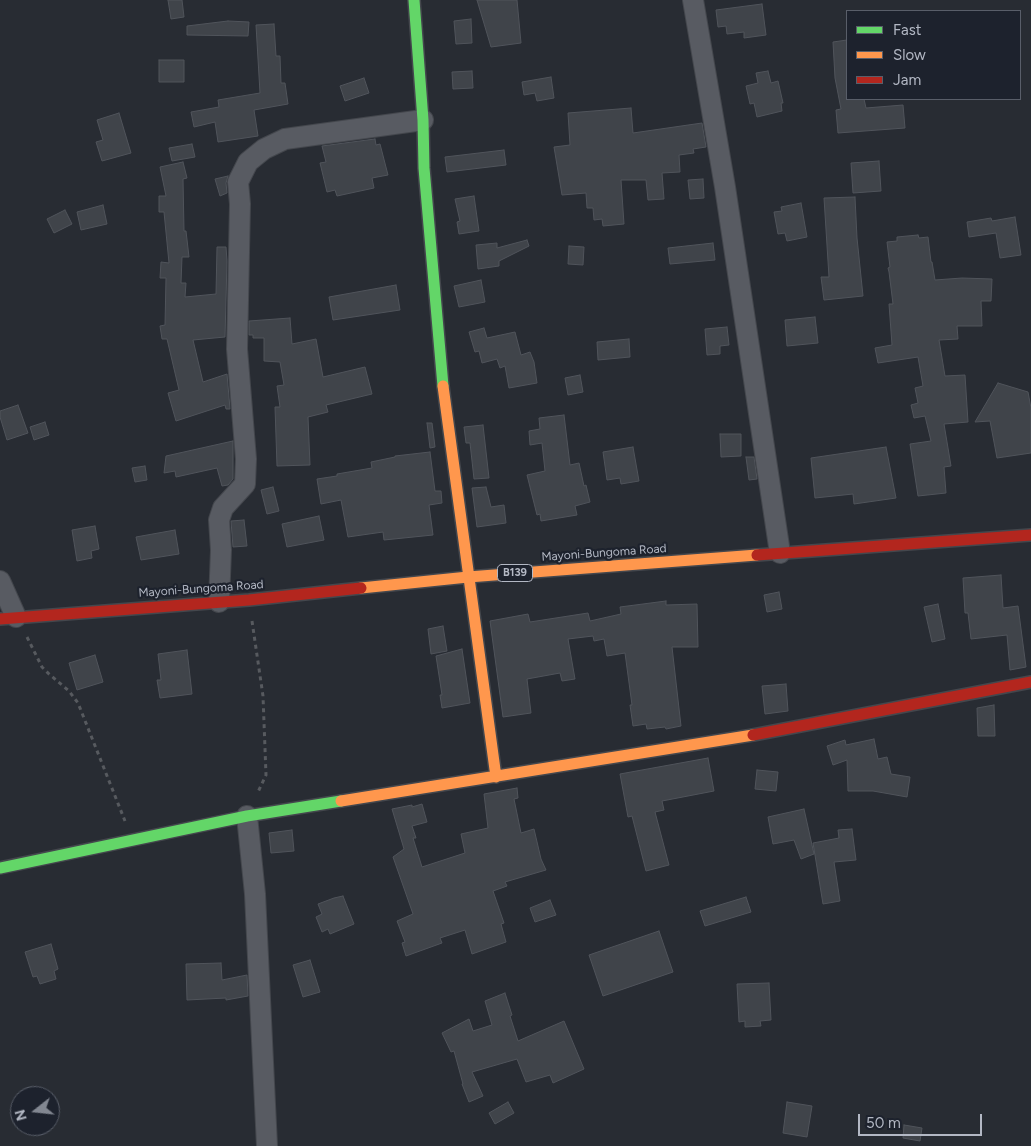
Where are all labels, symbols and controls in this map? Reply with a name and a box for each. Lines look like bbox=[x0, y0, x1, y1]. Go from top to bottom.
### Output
legend bbox=[846, 10, 1021, 100]
text: Fast bbox=[893, 21, 921, 39]
text: Slow bbox=[893, 46, 926, 64]
text: Jam bbox=[893, 71, 921, 89]
street label: Mayoni-Bungoma Road bbox=[541, 541, 667, 565]
road number: B139 bbox=[498, 564, 532, 582]
street label: Mayoni-Bungoma Road bbox=[138, 577, 264, 601]
north arrow bbox=[10, 1086, 60, 1136]
scale bar bbox=[861, 1104, 985, 1136]
text: N bbox=[11, 1107, 31, 1123]
text: 50 m bbox=[866, 1114, 901, 1132]

